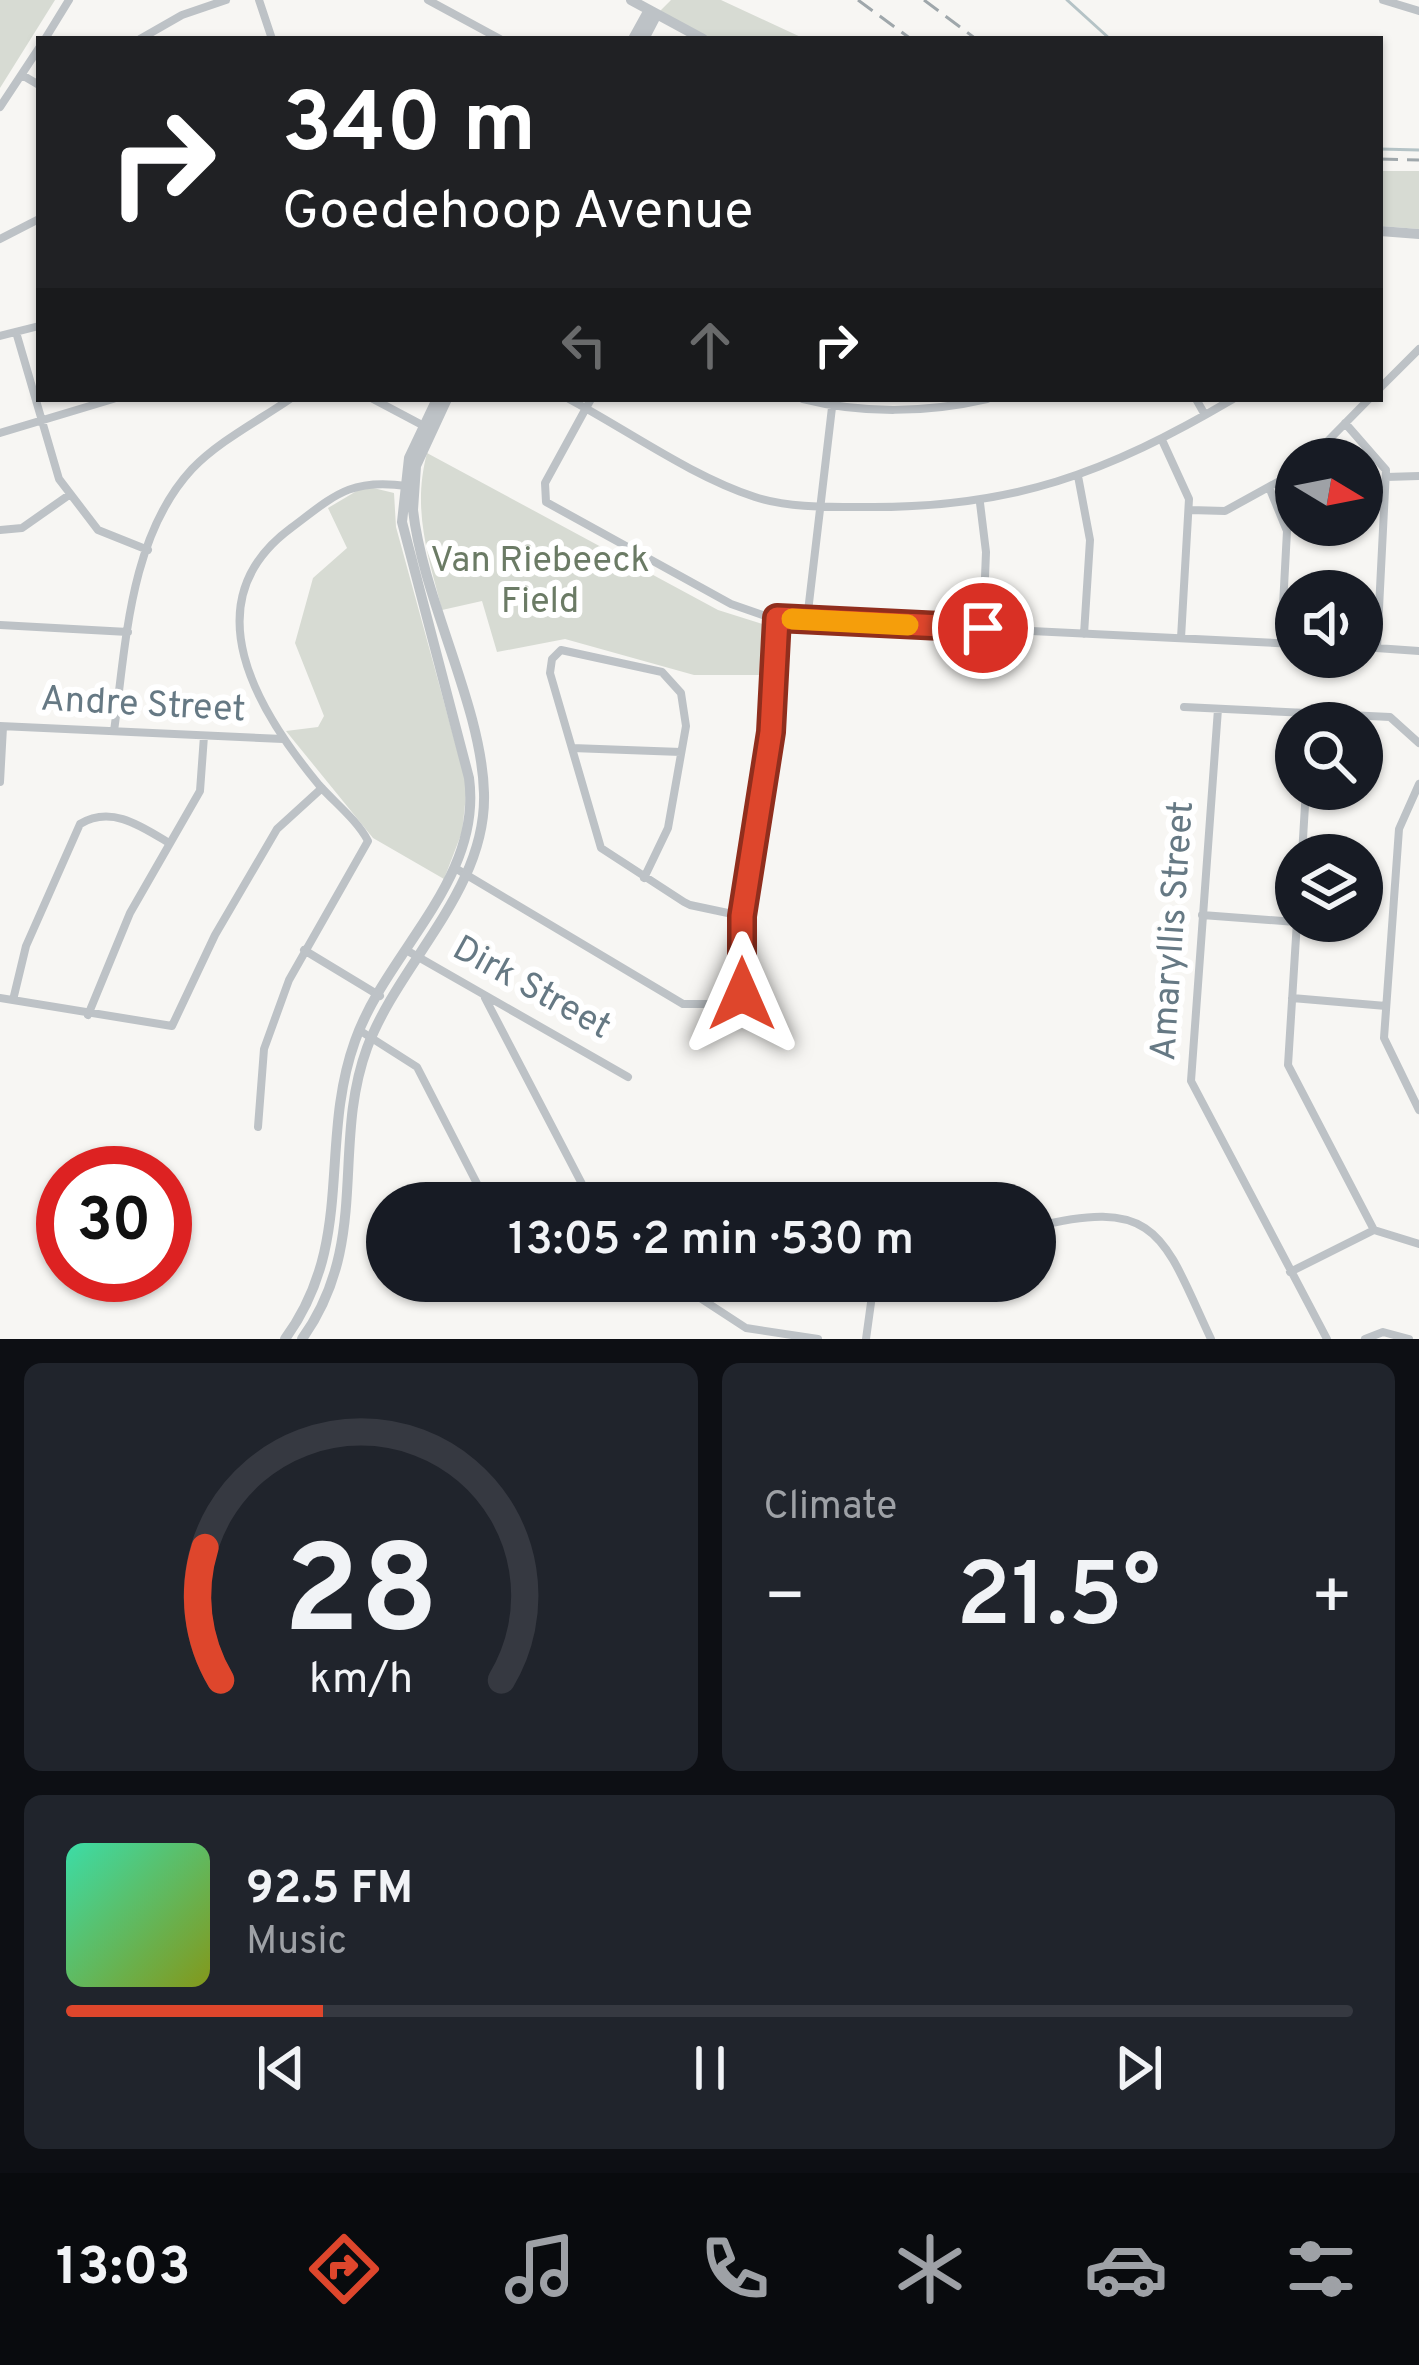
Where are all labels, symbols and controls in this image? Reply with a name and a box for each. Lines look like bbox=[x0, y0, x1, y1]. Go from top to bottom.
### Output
text: 340 m bbox=[282, 75, 536, 181]
icon: right bbox=[84, 84, 240, 240]
text: Goedehoop Avenue bbox=[282, 179, 753, 248]
icon: left bbox=[551, 312, 617, 378]
icon: ahead bbox=[677, 312, 743, 378]
icon: right bbox=[803, 312, 869, 378]
north arrow bbox=[1275, 438, 1383, 546]
map controls bbox=[1275, 438, 1383, 942]
park label: Van Riebeeck Field bbox=[430, 539, 650, 626]
button: sound bbox=[1275, 570, 1383, 678]
pin bbox=[932, 577, 1034, 679]
icon: arrive bbox=[950, 595, 1016, 661]
street label: Andre Street bbox=[39, 678, 247, 734]
button: search bbox=[1275, 702, 1383, 810]
street label: Amaryllis Street bbox=[1142, 800, 1206, 1062]
button: layers bbox=[1275, 834, 1383, 942]
street label: Dirk Street bbox=[444, 927, 618, 1051]
position arrow bbox=[679, 931, 805, 1057]
speed limit sign: 30 bbox=[36, 1146, 192, 1302]
text: 13:05 · 2 min · 530 m bbox=[508, 1213, 914, 1270]
text: Climate bbox=[764, 1484, 897, 1533]
text: 28 bbox=[283, 1519, 438, 1677]
text: 21.5° bbox=[956, 1544, 1160, 1657]
text: − bbox=[764, 1559, 806, 1642]
text: + bbox=[1310, 1559, 1353, 1642]
text: km/h bbox=[309, 1654, 413, 1708]
text: 92.5 FM bbox=[246, 1862, 413, 1919]
text: Music bbox=[246, 1919, 347, 1968]
icon: previous bbox=[248, 2035, 314, 2101]
icon: pause bbox=[677, 2035, 743, 2101]
icon: next bbox=[1106, 2035, 1172, 2101]
icon: directions bbox=[302, 2227, 386, 2311]
icon: music bbox=[498, 2227, 582, 2311]
icon: phone bbox=[693, 2227, 777, 2311]
icon: climate bbox=[888, 2227, 972, 2311]
icon: car bbox=[1084, 2227, 1168, 2311]
icon: filters bbox=[1279, 2227, 1363, 2311]
text: 13:03 bbox=[56, 2235, 191, 2304]

